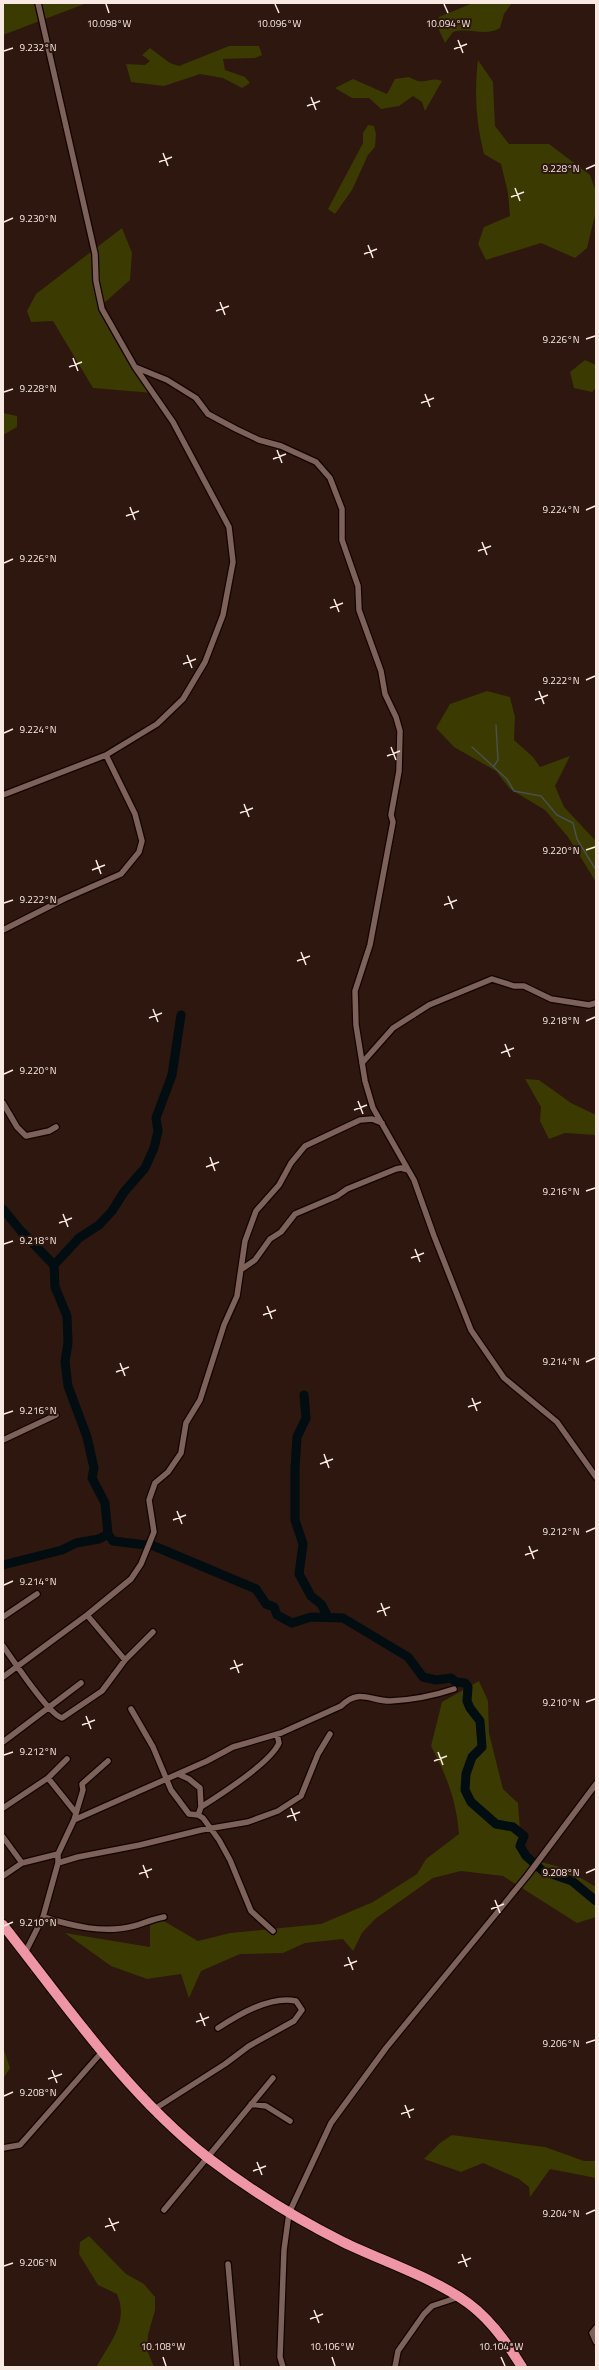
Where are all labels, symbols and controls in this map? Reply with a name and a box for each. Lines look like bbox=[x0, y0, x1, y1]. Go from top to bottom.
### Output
text: 10.098°W bbox=[87, 16, 131, 31]
text: 10.096°W bbox=[257, 16, 301, 31]
text: 10.094°W bbox=[426, 16, 470, 31]
text: 9.232°N bbox=[20, 40, 56, 55]
text: 9.228°N bbox=[543, 161, 579, 176]
text: 9.230°N bbox=[20, 211, 56, 226]
text: 9.226°N bbox=[543, 332, 579, 347]
text: 9.228°N bbox=[20, 381, 56, 396]
text: 9.224°N bbox=[543, 502, 579, 517]
text: 9.226°N bbox=[20, 551, 56, 566]
text: 9.222°N bbox=[543, 673, 579, 688]
text: 9.224°N bbox=[20, 722, 56, 737]
text: 9.220°N bbox=[543, 843, 579, 858]
text: 9.222°N bbox=[20, 892, 56, 907]
text: 9.218°N bbox=[543, 1013, 579, 1028]
text: 9.220°N bbox=[20, 1063, 56, 1078]
text: 9.216°N bbox=[543, 1184, 579, 1199]
text: 9.218°N bbox=[20, 1233, 56, 1248]
text: 9.214°N bbox=[543, 1354, 579, 1369]
text: 9.216°N bbox=[20, 1403, 56, 1418]
text: 9.212°N bbox=[543, 1524, 579, 1539]
text: 9.214°N bbox=[20, 1574, 56, 1589]
text: 9.210°N bbox=[543, 1695, 579, 1710]
text: 9.212°N bbox=[20, 1744, 56, 1759]
text: 9.208°N bbox=[543, 1865, 579, 1880]
text: 9.210°N bbox=[20, 1915, 56, 1930]
text: 9.206°N bbox=[543, 2036, 579, 2051]
text: 9.208°N bbox=[20, 2085, 56, 2100]
text: 9.204°N bbox=[543, 2206, 579, 2221]
text: 9.206°N bbox=[20, 2255, 56, 2270]
text: 10.108°W bbox=[141, 2339, 185, 2354]
text: 10.106°W bbox=[310, 2339, 354, 2354]
text: 10.104°W bbox=[479, 2339, 523, 2354]

